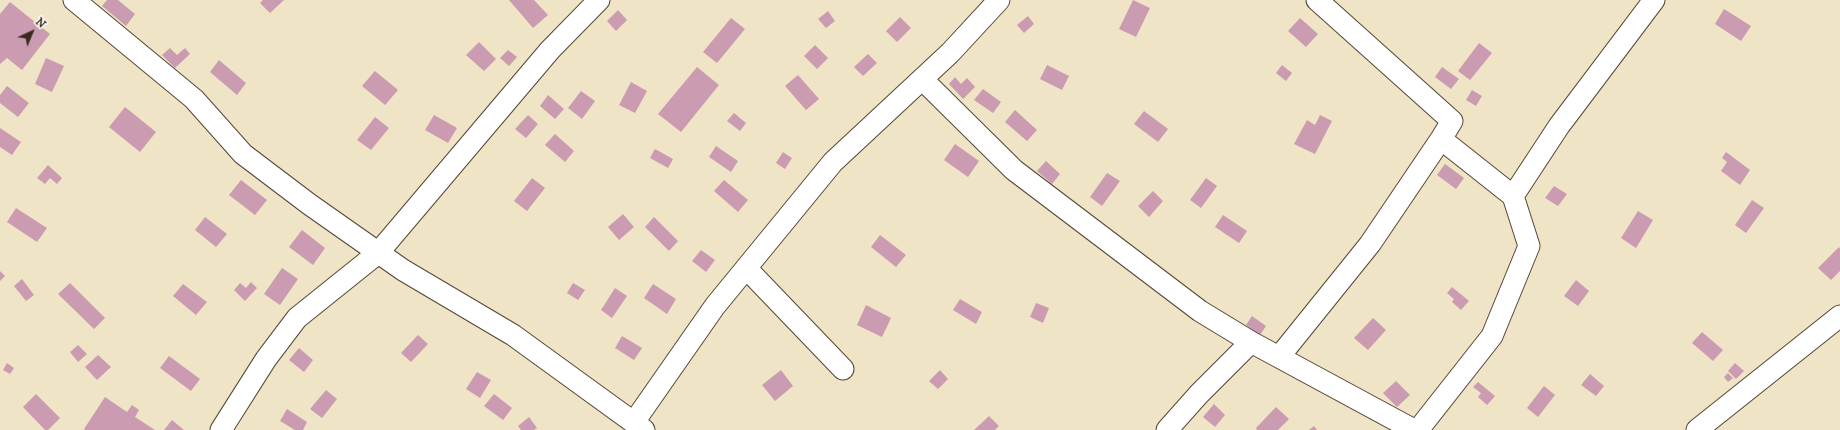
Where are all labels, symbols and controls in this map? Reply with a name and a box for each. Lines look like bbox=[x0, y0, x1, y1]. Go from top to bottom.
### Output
north arrow bbox=[12, 12, 52, 52]
text: N bbox=[32, 15, 48, 32]

